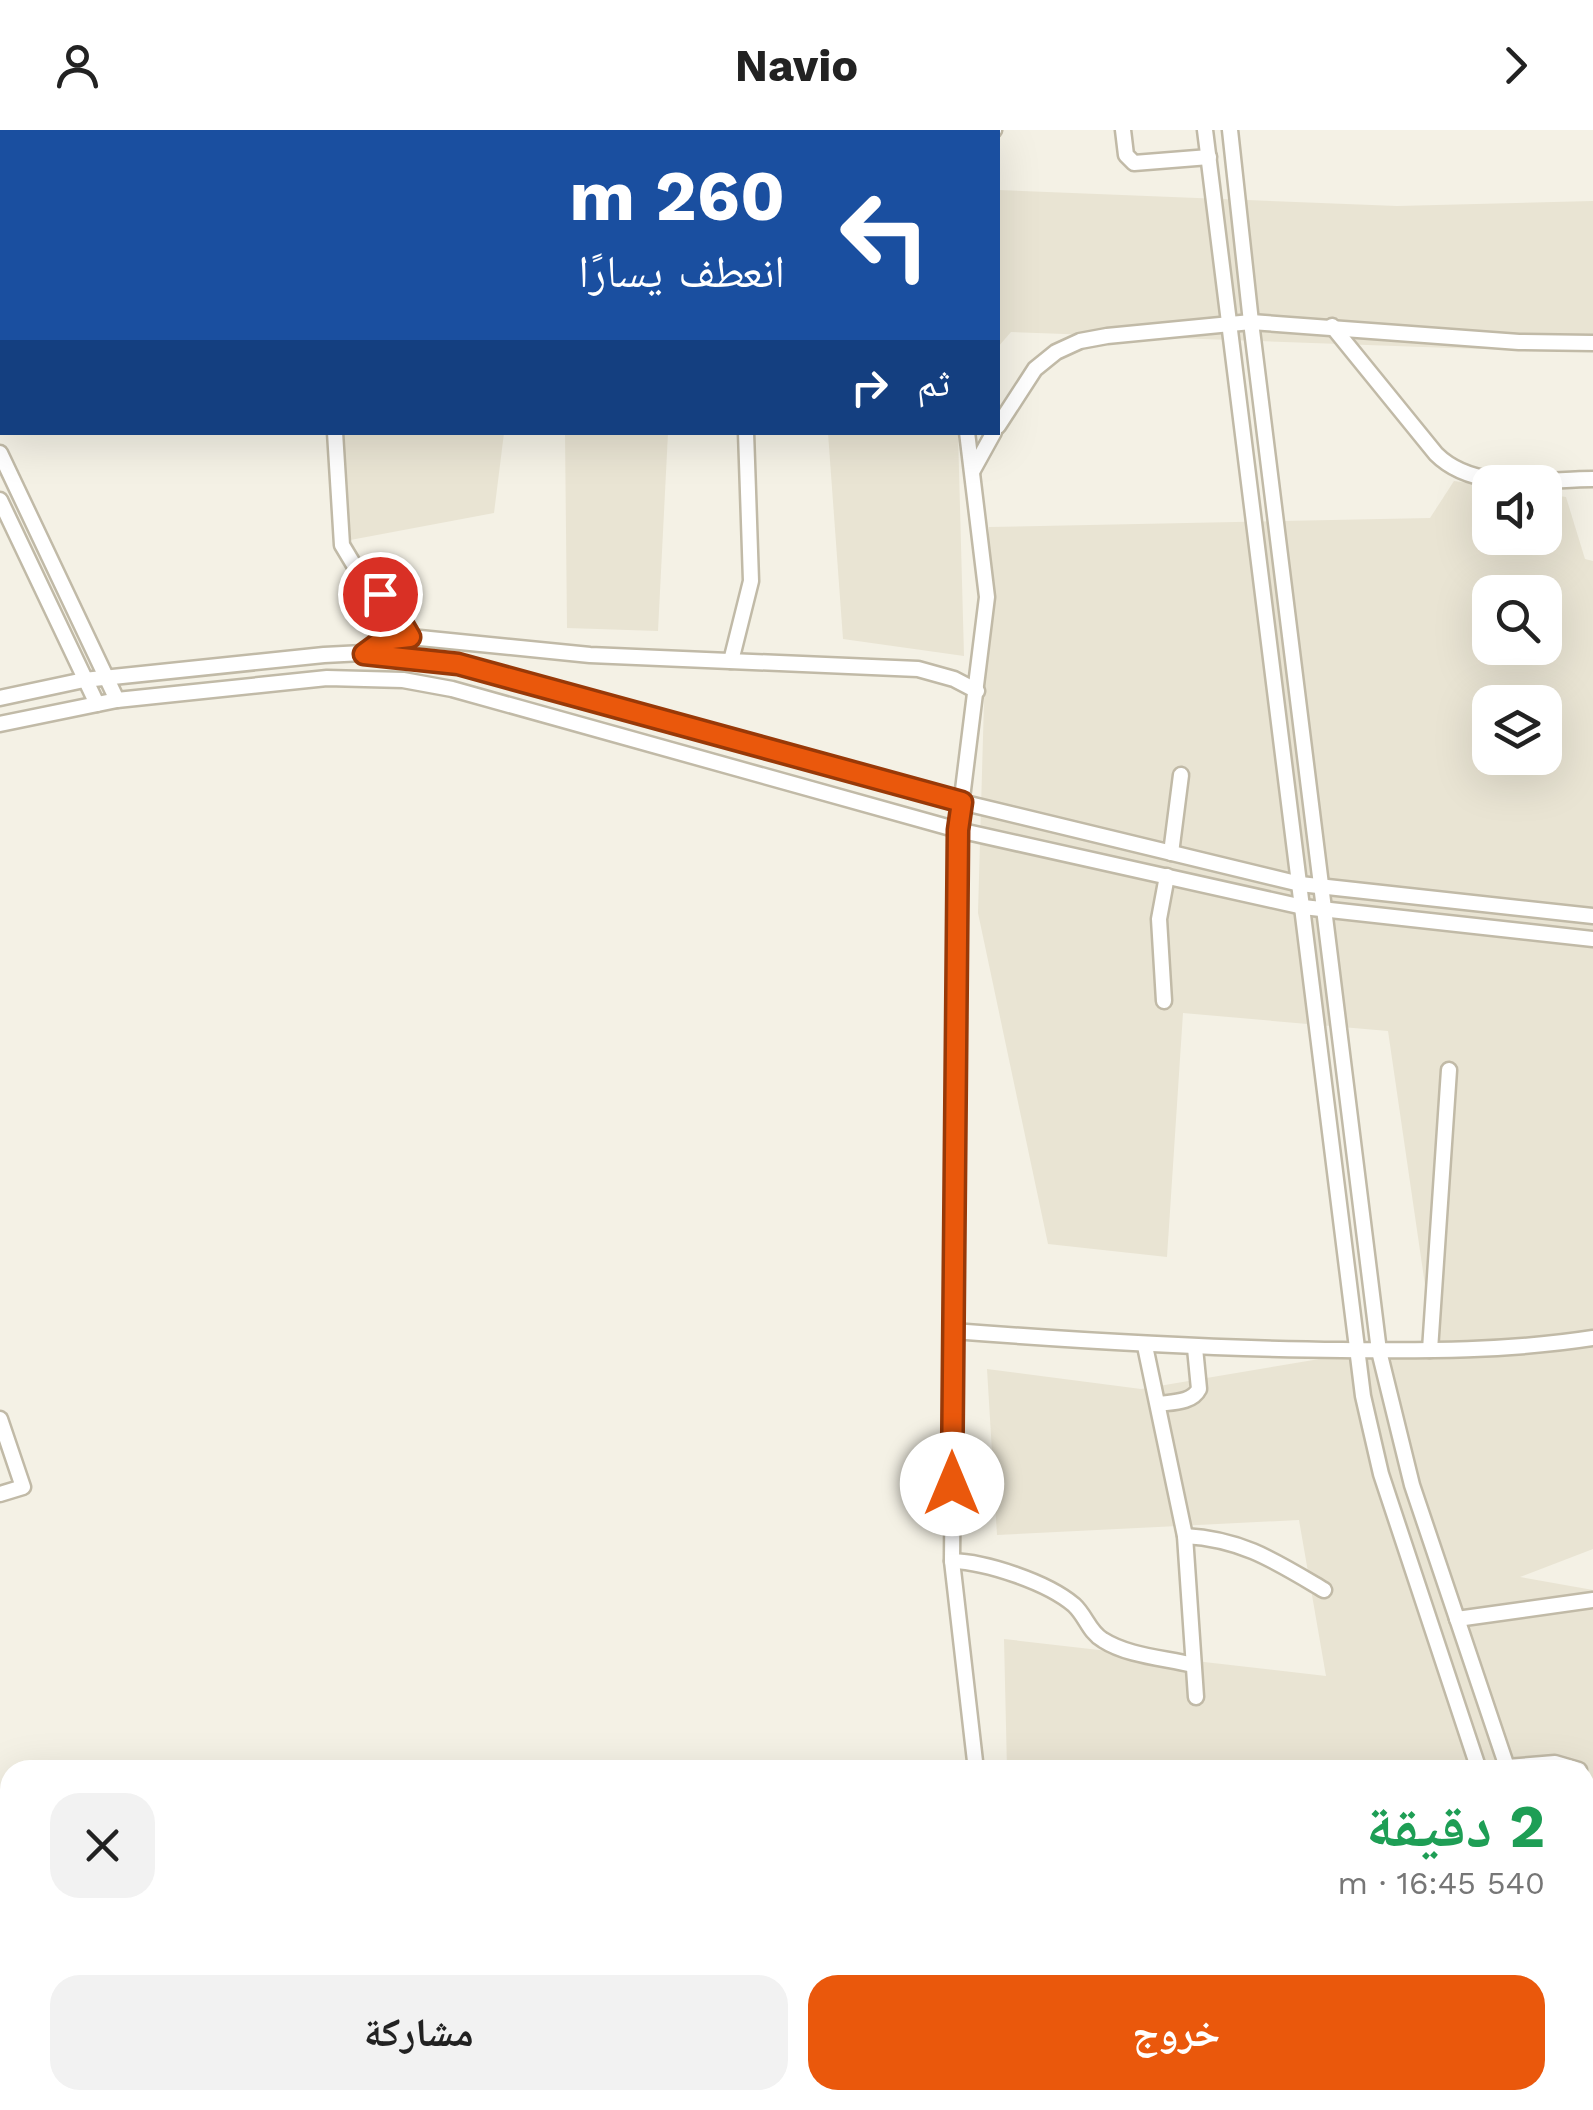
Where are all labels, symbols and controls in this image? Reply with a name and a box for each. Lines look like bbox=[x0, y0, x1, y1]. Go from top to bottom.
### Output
icon: person bbox=[50, 38, 105, 93]
icon: forward bbox=[1488, 38, 1543, 93]
text: Navio bbox=[735, 39, 858, 92]
text: 260 m bbox=[569, 155, 785, 237]
icon: left bbox=[820, 170, 950, 300]
text: انعطف يسارًا bbox=[578, 245, 785, 298]
icon: right bbox=[842, 360, 897, 415]
text: ثم bbox=[917, 361, 950, 405]
map controls bbox=[1472, 465, 1562, 775]
button: sound bbox=[1472, 465, 1562, 555]
pin bbox=[338, 552, 423, 637]
icon: arrive bbox=[353, 567, 408, 622]
button: search bbox=[1472, 575, 1562, 665]
button: layers bbox=[1472, 685, 1562, 775]
position arrow bbox=[900, 1432, 1004, 1536]
text: 2 دقيقة bbox=[1366, 1791, 1545, 1862]
button: close bbox=[50, 1793, 155, 1898]
text: 540 m · 16:45 bbox=[1337, 1864, 1545, 1902]
button: مشاركة bbox=[50, 1975, 788, 2090]
button: خروج bbox=[808, 1975, 1545, 2090]

